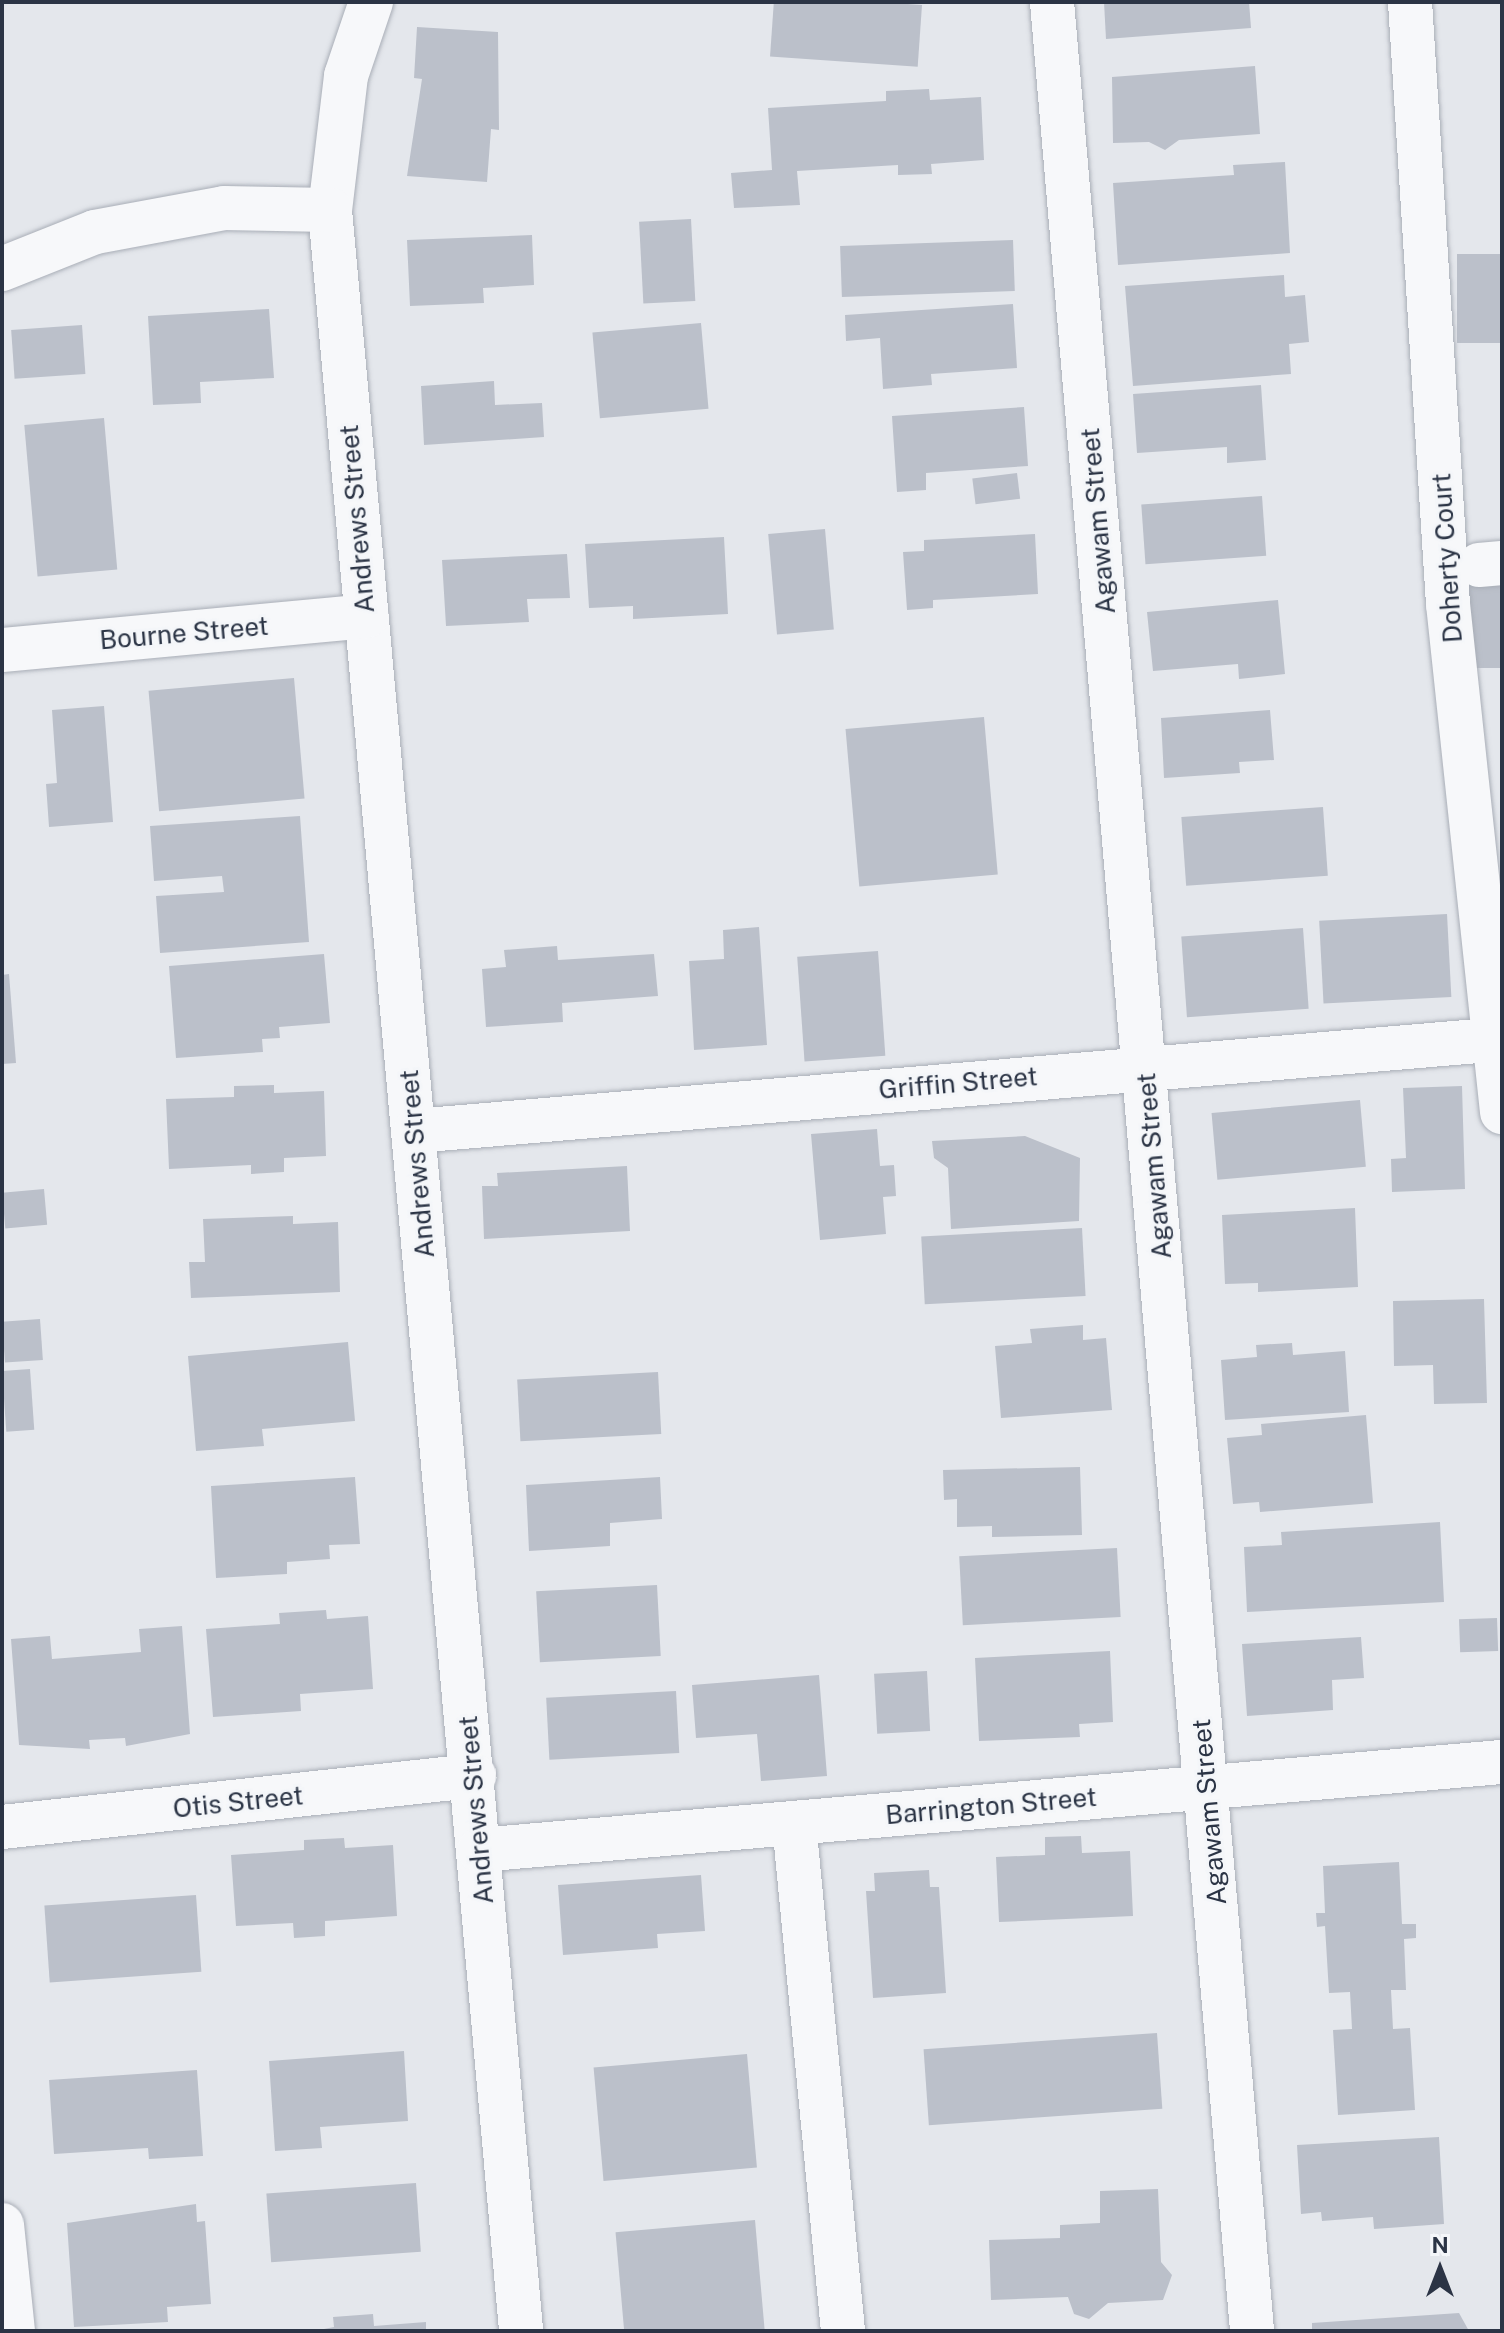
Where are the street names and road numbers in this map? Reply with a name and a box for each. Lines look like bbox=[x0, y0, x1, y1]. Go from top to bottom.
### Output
street label: Andrews Street bbox=[333, 423, 381, 615]
street label: Agawam Street bbox=[1074, 427, 1122, 615]
street label: Doherty Court bbox=[1425, 472, 1469, 644]
street label: Bourne Street bbox=[98, 610, 270, 656]
street label: Griffin Street bbox=[877, 1061, 1039, 1105]
street label: Andrews Street bbox=[393, 1068, 441, 1260]
street label: Agawam Street bbox=[1130, 1072, 1178, 1260]
street label: Andrews Street bbox=[452, 1714, 500, 1906]
street label: Agawam Street bbox=[1185, 1718, 1233, 1906]
street label: Otis Street bbox=[171, 1780, 305, 1824]
street label: Barrington Street bbox=[884, 1781, 1098, 1831]

